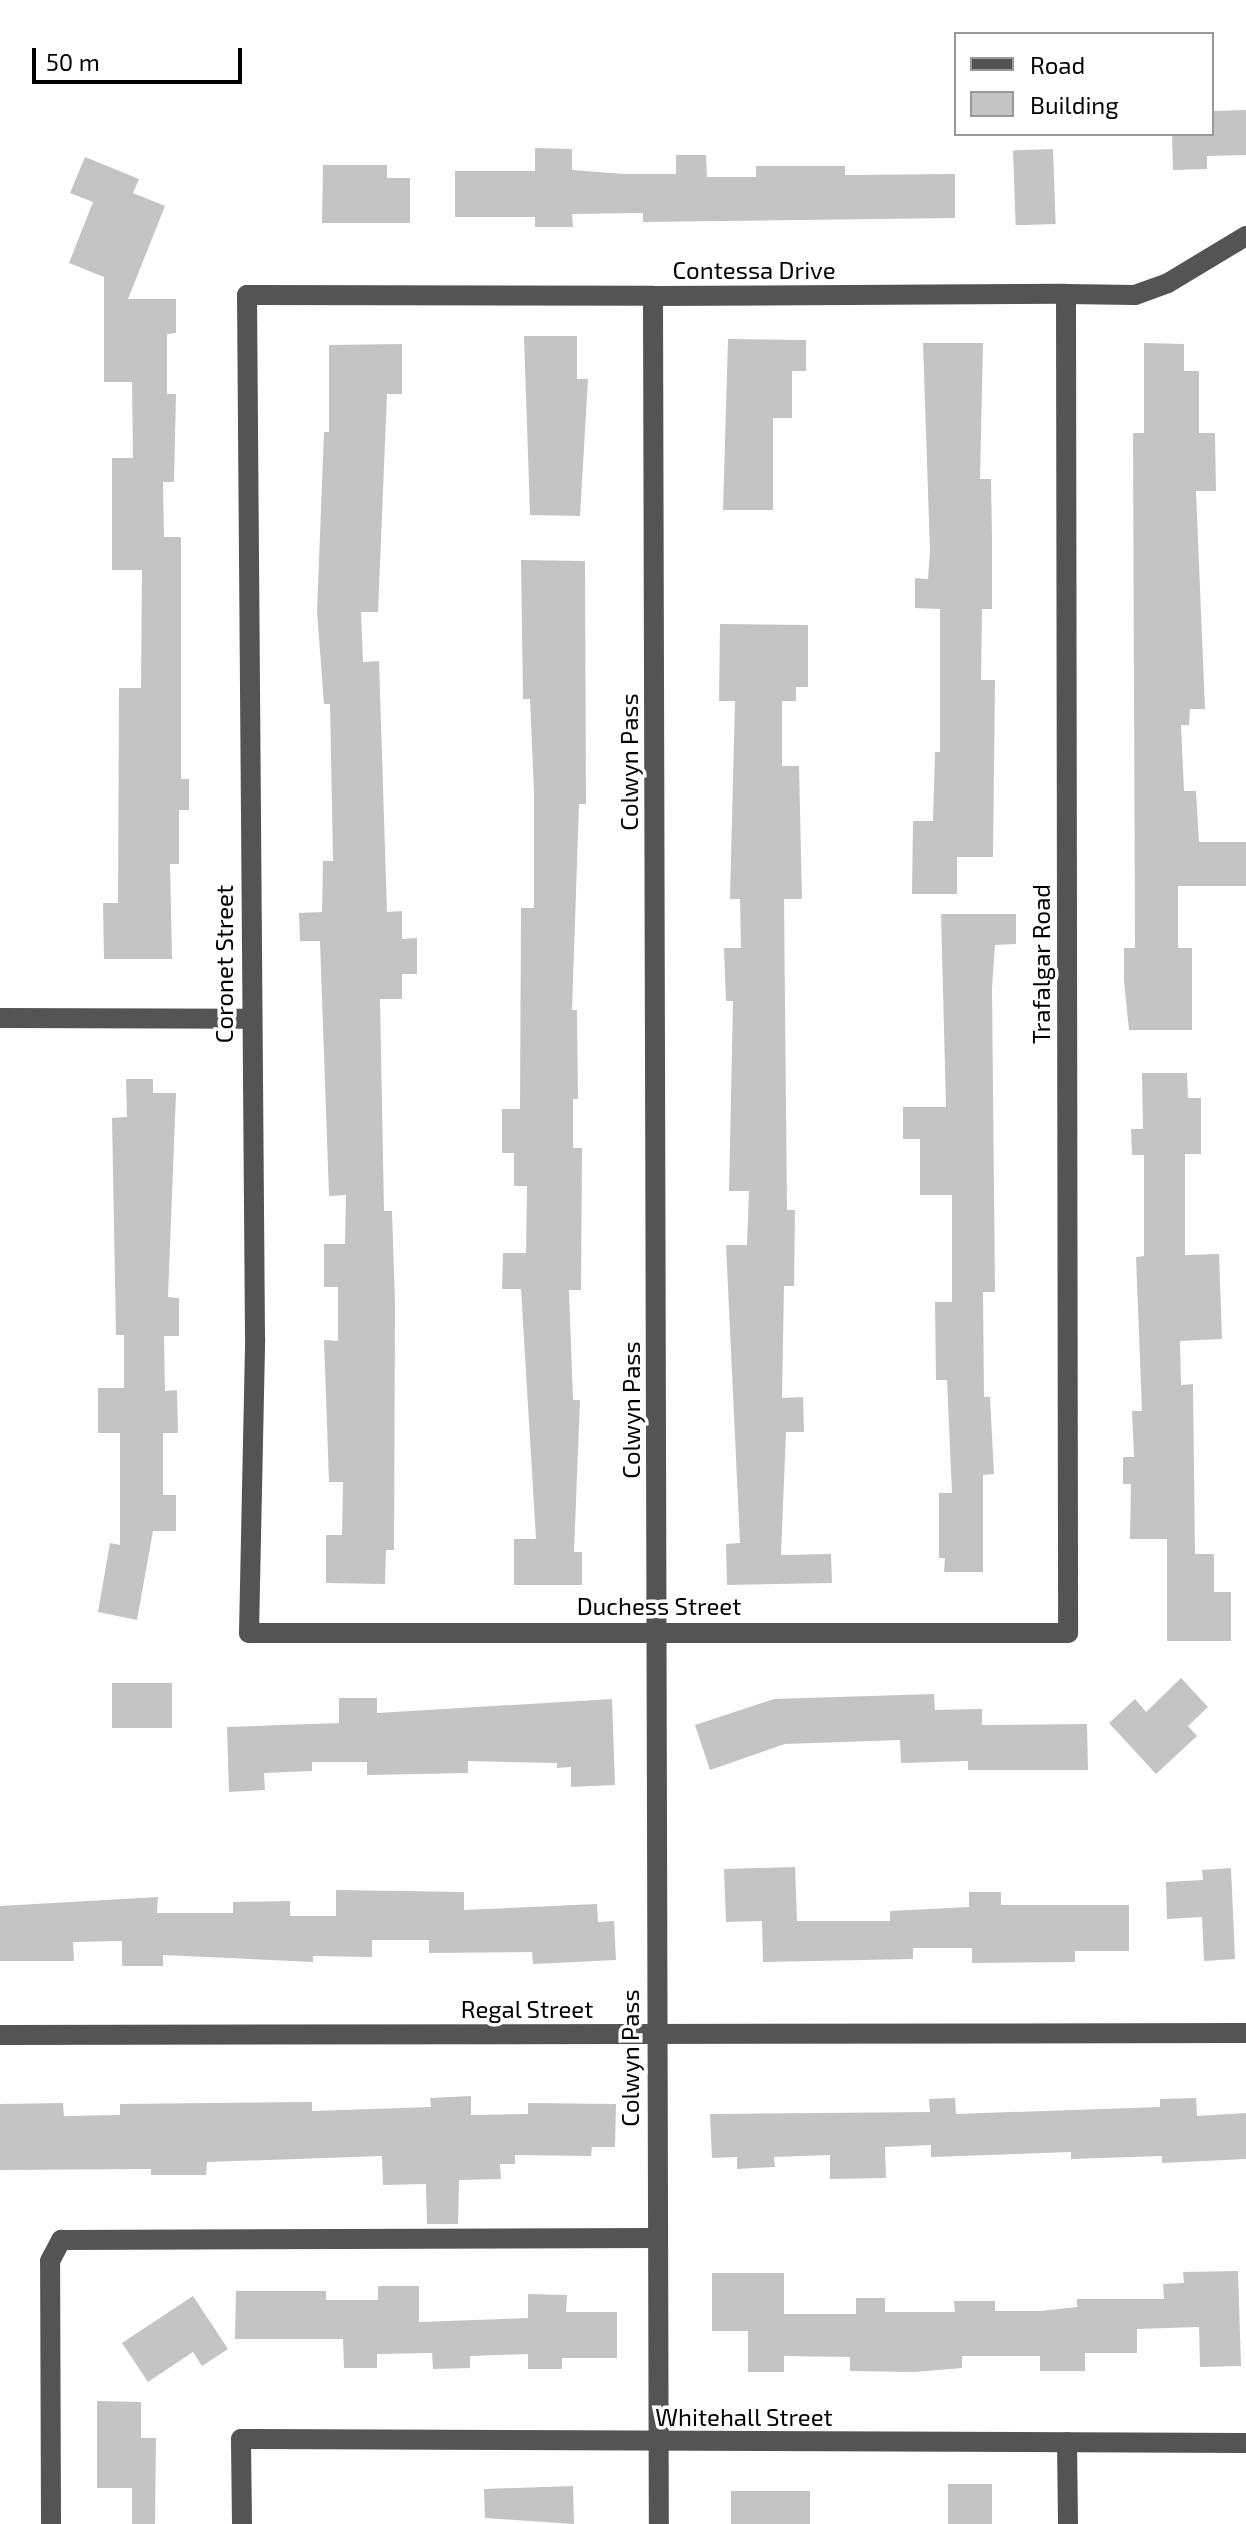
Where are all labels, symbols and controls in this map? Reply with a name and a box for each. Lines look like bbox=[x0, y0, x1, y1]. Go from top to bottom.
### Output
scale bar bbox=[36, 32, 246, 82]
legend bbox=[954, 32, 1214, 136]
text: 50 m bbox=[46, 47, 100, 76]
text: Road bbox=[1030, 50, 1085, 79]
text: Building bbox=[1030, 90, 1119, 119]
street label: Contessa Drive bbox=[672, 256, 836, 284]
street label: Colwyn Pass bbox=[615, 693, 643, 831]
street label: Trafalgar Road bbox=[1027, 884, 1055, 1044]
street label: Coronet Street bbox=[210, 885, 238, 1043]
street label: Colwyn Pass bbox=[617, 1341, 645, 1479]
street label: Duchess Street bbox=[577, 1592, 741, 1620]
street label: Colwyn Pass bbox=[616, 1989, 644, 2127]
street label: Regal Street bbox=[460, 1995, 594, 2023]
street label: Whitehall Street bbox=[655, 2403, 833, 2431]

